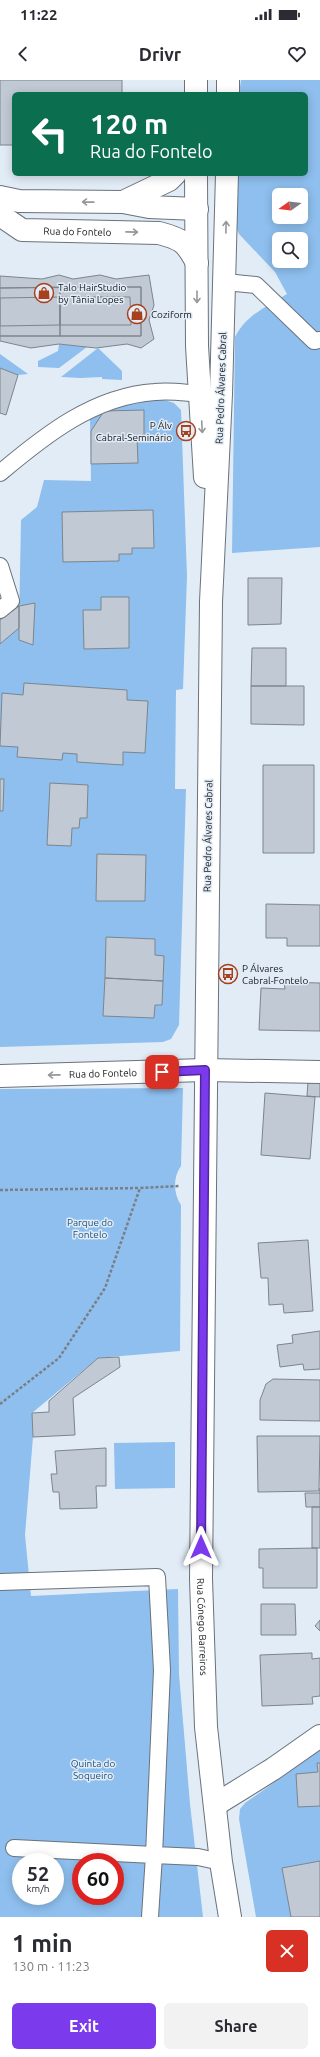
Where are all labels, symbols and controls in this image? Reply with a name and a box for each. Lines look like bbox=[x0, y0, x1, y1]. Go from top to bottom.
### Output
text: 11:22 bbox=[20, 6, 58, 23]
icon: back bbox=[12, 43, 34, 65]
icon: heart bbox=[286, 43, 308, 65]
text: Drivr bbox=[139, 44, 181, 64]
icon: left bbox=[24, 108, 76, 160]
text: 120 m bbox=[90, 108, 168, 139]
text: Rua do Fontelo bbox=[90, 141, 213, 161]
north arrow bbox=[272, 188, 308, 224]
map controls bbox=[272, 188, 308, 268]
one-way arrow bbox=[82, 198, 95, 206]
one-way arrow bbox=[222, 221, 230, 234]
street label: Rua do Fontelo bbox=[43, 225, 112, 237]
one-way arrow bbox=[125, 228, 138, 236]
button: search bbox=[272, 232, 308, 268]
shop icon: Talo HairStudio by Tânia Lopes bbox=[33, 282, 55, 304]
place label: Talo HairStudio by Tânia Lopes bbox=[58, 282, 127, 305]
one-way arrow bbox=[193, 290, 201, 303]
shop icon: Coziform bbox=[126, 303, 148, 325]
place label: Coziform bbox=[151, 309, 192, 320]
street label: Rua Pedro Álvares Cabral bbox=[213, 331, 228, 444]
place label: P Álv Cabral-Seminário bbox=[96, 419, 172, 443]
bus stop icon: P Álv Cabral-Seminário bbox=[175, 420, 197, 442]
one-way arrow bbox=[199, 420, 206, 433]
street label: Rua Pedro Álvares Cabral bbox=[201, 779, 214, 892]
place label: P Álvares Cabral-Fontelo bbox=[242, 962, 308, 986]
bus stop icon: P Álvares Cabral-Fontelo bbox=[217, 963, 239, 985]
pin bbox=[145, 1055, 179, 1089]
icon: arrive bbox=[151, 1061, 173, 1083]
street label: Rua do Fontelo bbox=[69, 1066, 137, 1079]
one-way arrow bbox=[48, 1071, 61, 1079]
park label: Parque do Fontelo bbox=[67, 1217, 113, 1240]
position arrow bbox=[180, 1526, 222, 1568]
street label: Rua Cónego Barreiros bbox=[195, 1578, 210, 1676]
park label: Quinta do Soqueiro bbox=[71, 1758, 115, 1781]
speed limit sign: 60 bbox=[72, 1853, 124, 1905]
text: 52 bbox=[27, 1862, 49, 1885]
text: km/h bbox=[26, 1883, 50, 1894]
text: 1 min bbox=[12, 1930, 73, 1957]
button: close bbox=[266, 1930, 308, 1972]
text: 130 m · 11:23 bbox=[12, 1959, 90, 1973]
button: Exit bbox=[12, 2003, 156, 2049]
button: Share bbox=[164, 2003, 308, 2049]

